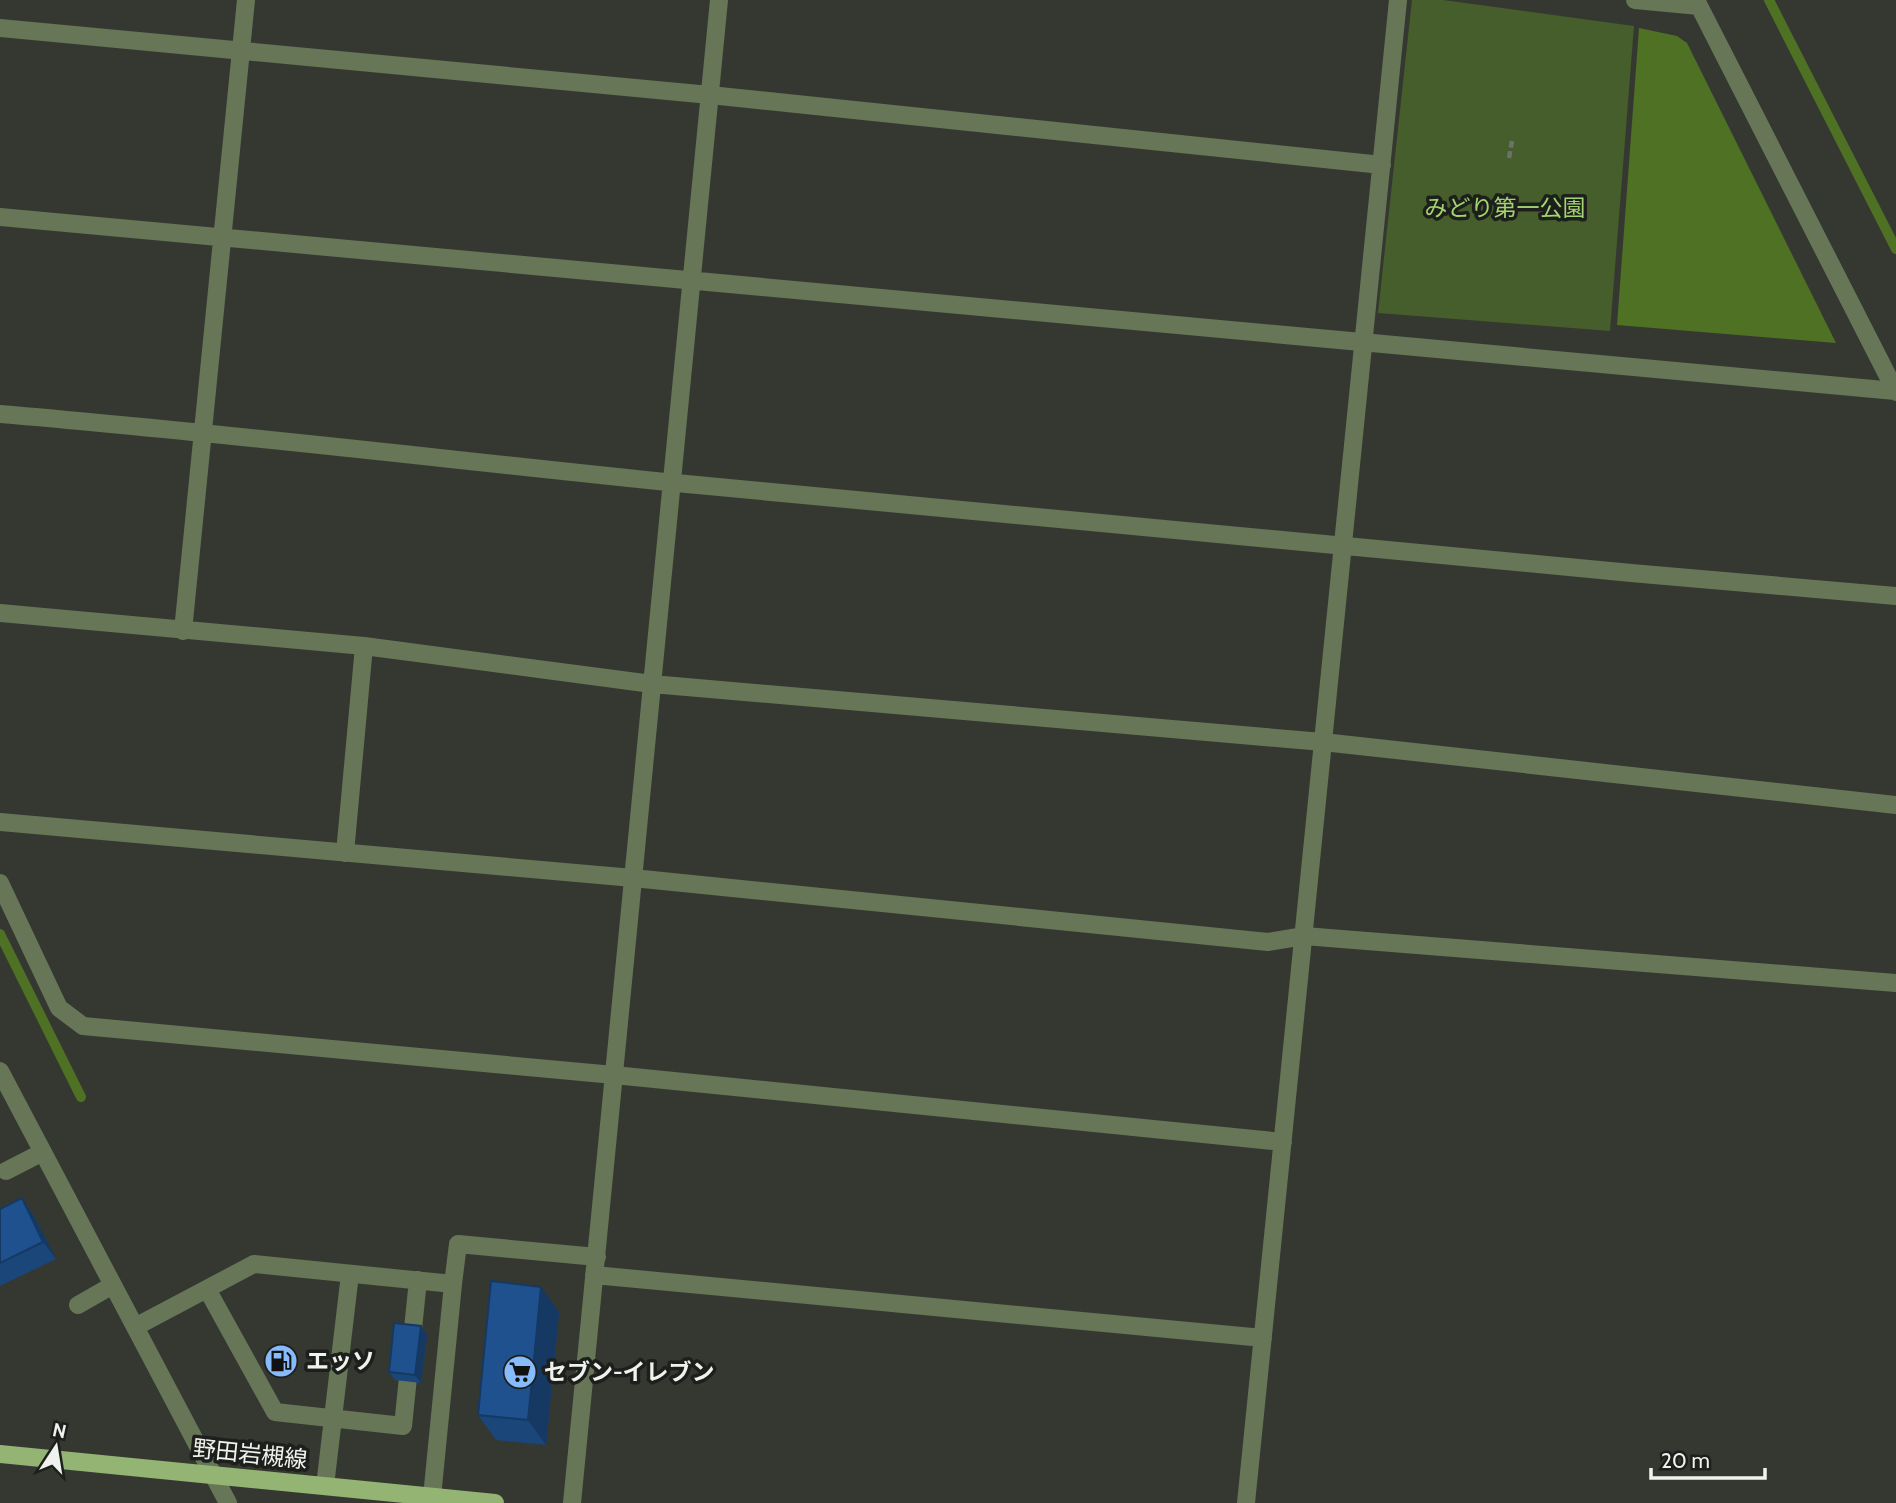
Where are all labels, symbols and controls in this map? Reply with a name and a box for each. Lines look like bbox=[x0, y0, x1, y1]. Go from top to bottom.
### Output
park label: みどり第一公園 bbox=[1425, 194, 1586, 222]
fuel station icon: エッソ bbox=[262, 1342, 300, 1380]
place label: エッソ bbox=[306, 1347, 375, 1375]
supermarket icon: セブン-イレブン bbox=[501, 1353, 539, 1391]
place label: セブン-イレブン bbox=[544, 1358, 715, 1386]
north arrow bbox=[21, 1412, 91, 1482]
text: N bbox=[50, 1418, 68, 1444]
street label: 野田岩槻線 bbox=[191, 1434, 309, 1474]
scale bar bbox=[1651, 1436, 1765, 1480]
text: 20 m bbox=[1661, 1448, 1710, 1473]

